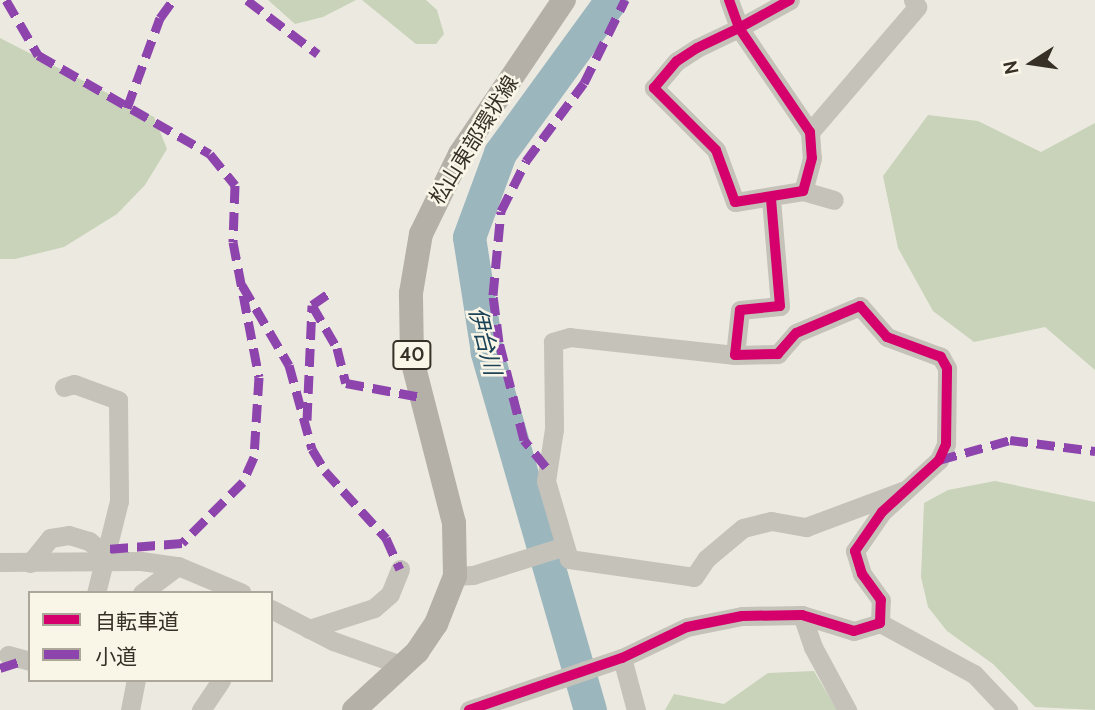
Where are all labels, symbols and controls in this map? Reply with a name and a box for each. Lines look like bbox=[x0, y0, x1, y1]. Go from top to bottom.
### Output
north arrow bbox=[997, 28, 1067, 98]
text: N bbox=[998, 59, 1024, 76]
street label: 松山東部環状線 bbox=[424, 71, 524, 209]
water label: 伊台川 bbox=[463, 304, 507, 378]
road number: 40 bbox=[391, 340, 433, 370]
legend bbox=[28, 591, 273, 682]
text: 自転車道 bbox=[95, 609, 179, 634]
text: 小道 bbox=[95, 644, 137, 669]

